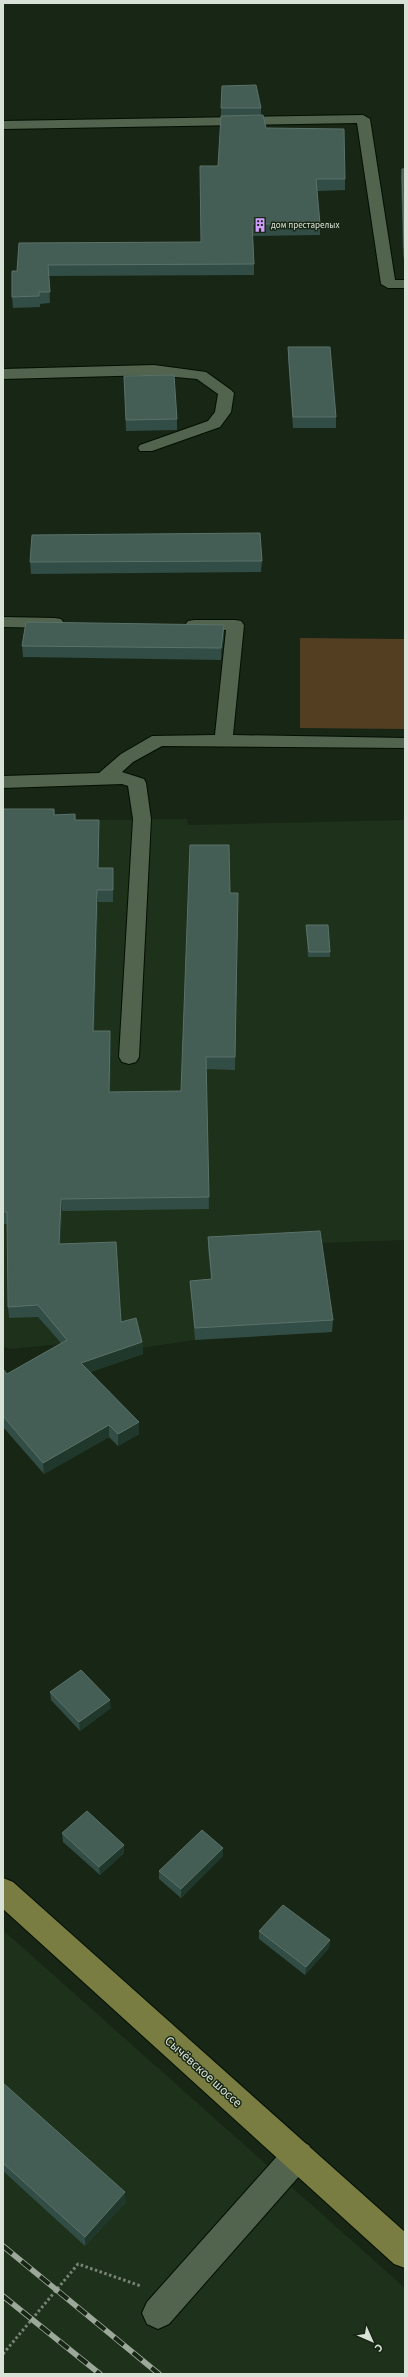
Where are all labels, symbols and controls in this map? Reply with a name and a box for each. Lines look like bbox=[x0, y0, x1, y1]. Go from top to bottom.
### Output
building icon: дом престарелых bbox=[252, 217, 268, 233]
place label: дом престарелых bbox=[271, 219, 339, 232]
street label: Сычёвское шоссе bbox=[161, 2032, 246, 2111]
north arrow bbox=[352, 2321, 392, 2361]
text: С bbox=[371, 2340, 386, 2356]

